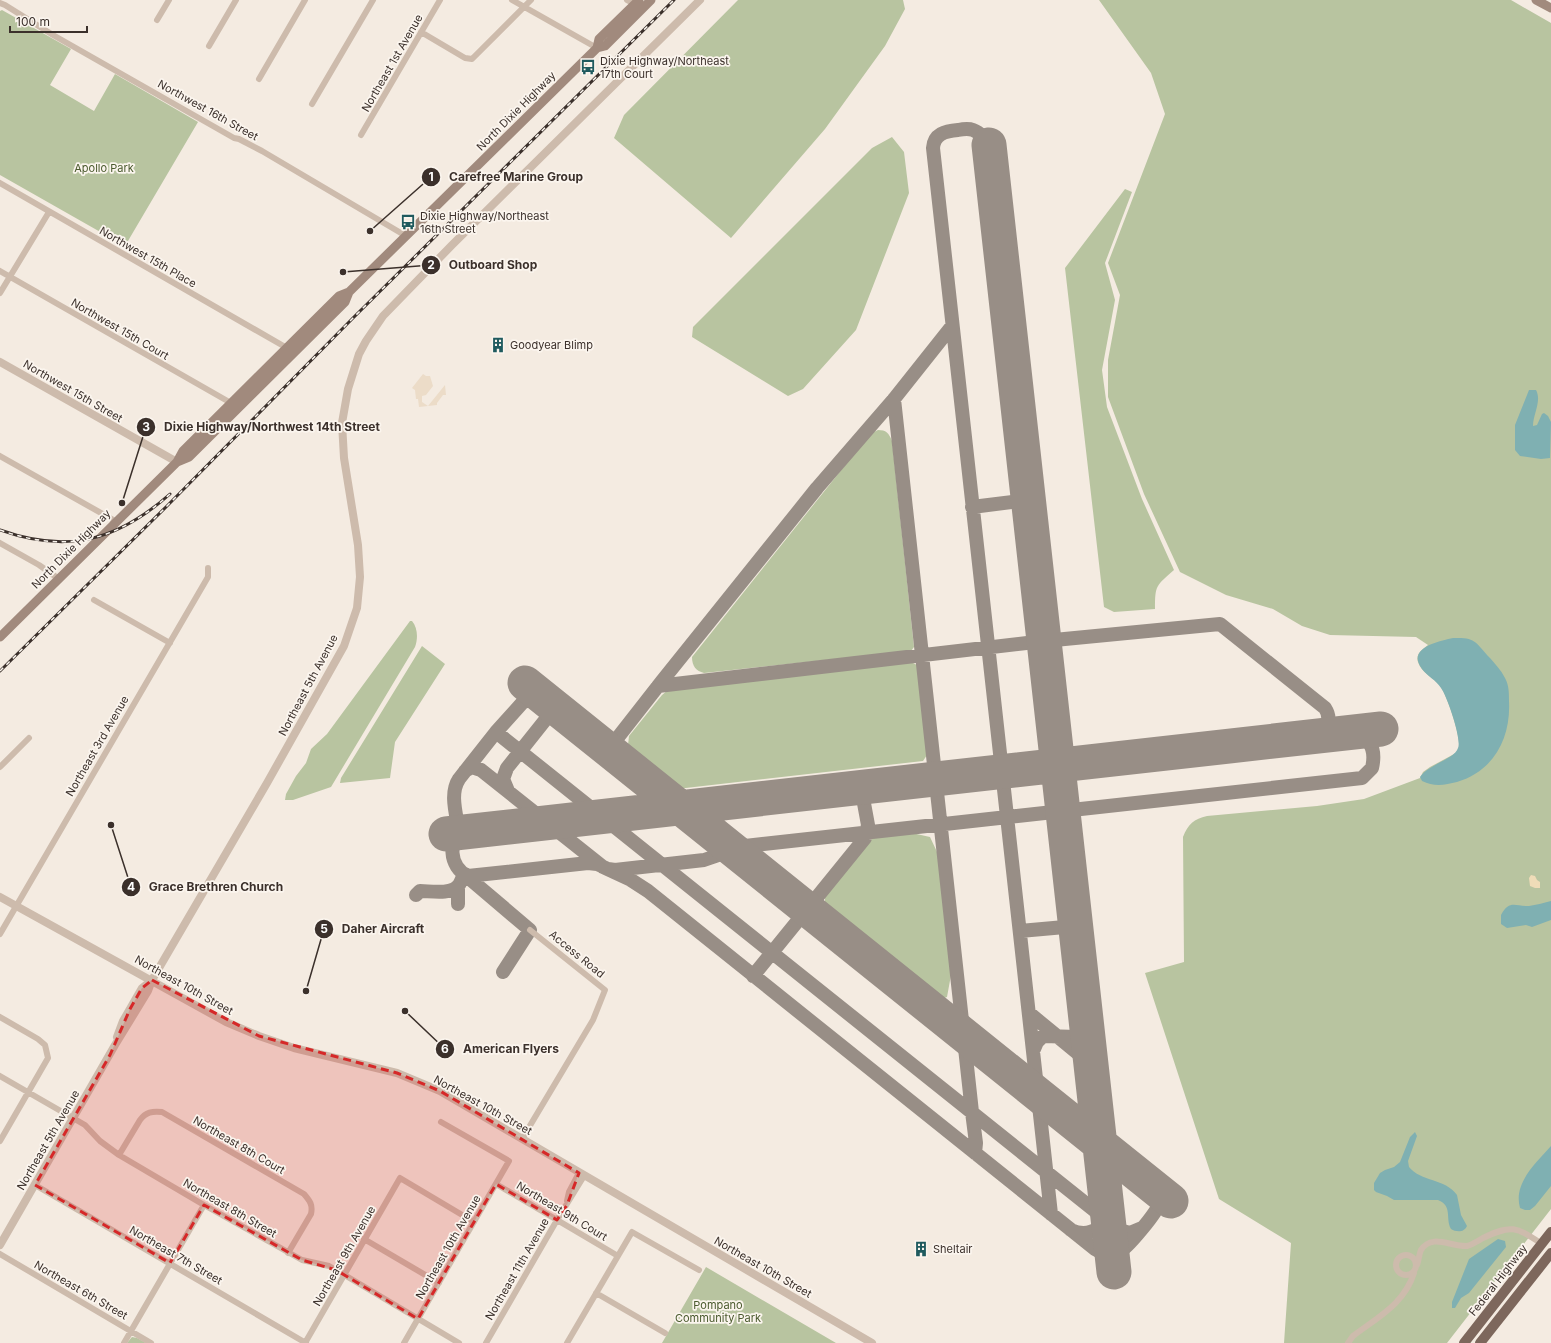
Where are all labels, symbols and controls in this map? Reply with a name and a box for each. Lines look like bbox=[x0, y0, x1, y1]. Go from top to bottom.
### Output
scale bar bbox=[10, 8, 87, 34]
street label: Northeast 1st Avenue bbox=[358, 12, 426, 114]
text: 100 m bbox=[16, 14, 50, 29]
place label: Dixie Highway/Northeast 17th Court bbox=[600, 54, 729, 81]
bus stop icon: Dixie Highway/Northeast 17th Court bbox=[579, 58, 597, 76]
street label: North Dixie Highway bbox=[473, 68, 559, 154]
street label: Northwest 16th Street bbox=[155, 77, 261, 144]
park label: Apollo Park bbox=[74, 161, 134, 175]
callout: Carefree Marine Group bbox=[421, 165, 591, 189]
text: 1 bbox=[428, 169, 434, 184]
text: Carefree Marine Group bbox=[449, 169, 583, 184]
place label: Dixie Highway/Northeast 16th Street bbox=[420, 209, 549, 236]
bus stop icon: Dixie Highway/Northeast 16th Street bbox=[399, 213, 417, 231]
street label: Northwest 15th Place bbox=[97, 223, 199, 291]
callout: Outboard Shop bbox=[421, 253, 545, 277]
text: 2 bbox=[427, 257, 435, 272]
text: Outboard Shop bbox=[449, 257, 538, 272]
street label: Northwest 15th Court bbox=[69, 295, 172, 363]
building icon: Goodyear Blimp bbox=[489, 336, 507, 354]
place label: Goodyear Blimp bbox=[510, 338, 593, 352]
street label: Northwest 15th Street bbox=[21, 357, 126, 425]
callout: Dixie Highway/Northwest 14th Street bbox=[136, 415, 388, 439]
text: 3 bbox=[142, 419, 150, 434]
text: Dixie Highway/Northwest 14th Street bbox=[164, 419, 380, 434]
street label: North Dixie Highway bbox=[28, 506, 114, 592]
street label: Northeast 5th Avenue bbox=[275, 632, 341, 738]
street label: Northeast 3rd Avenue bbox=[63, 693, 131, 799]
callout: Grace Brethren Church bbox=[121, 875, 291, 899]
text: 4 bbox=[127, 879, 135, 894]
text: Grace Brethren Church bbox=[149, 879, 283, 894]
callout: Daher Aircraft bbox=[314, 917, 432, 941]
text: 5 bbox=[320, 921, 328, 936]
text: Daher Aircraft bbox=[342, 921, 425, 936]
street label: Access Road bbox=[546, 927, 608, 981]
street label: Northeast 10th Street bbox=[132, 952, 236, 1018]
callout: American Flyers bbox=[435, 1037, 567, 1061]
text: 6 bbox=[441, 1041, 449, 1056]
text: American Flyers bbox=[463, 1041, 559, 1056]
street label: Northeast 10th Street bbox=[431, 1072, 535, 1138]
street label: Northeast 5th Avenue bbox=[14, 1088, 82, 1192]
street label: Northeast 8th Court bbox=[191, 1113, 288, 1177]
street label: Northeast 8th Street bbox=[181, 1176, 280, 1241]
street label: Northeast 9th Court bbox=[514, 1178, 610, 1244]
street label: Northeast 10th Avenue bbox=[412, 1192, 484, 1302]
street label: Northeast 9th Avenue bbox=[310, 1203, 378, 1309]
street label: Northeast 11th Avenue bbox=[482, 1216, 552, 1322]
street label: Northeast 7th Street bbox=[127, 1223, 225, 1287]
street label: Northeast 10th Street bbox=[712, 1233, 815, 1301]
building icon: Sheltair bbox=[912, 1240, 930, 1258]
street label: Federal Highway bbox=[1466, 1241, 1530, 1319]
place label: Sheltair bbox=[933, 1242, 972, 1256]
street label: Northeast 6th Street bbox=[32, 1258, 131, 1323]
park label: Pompano Community Park bbox=[675, 1298, 761, 1325]

